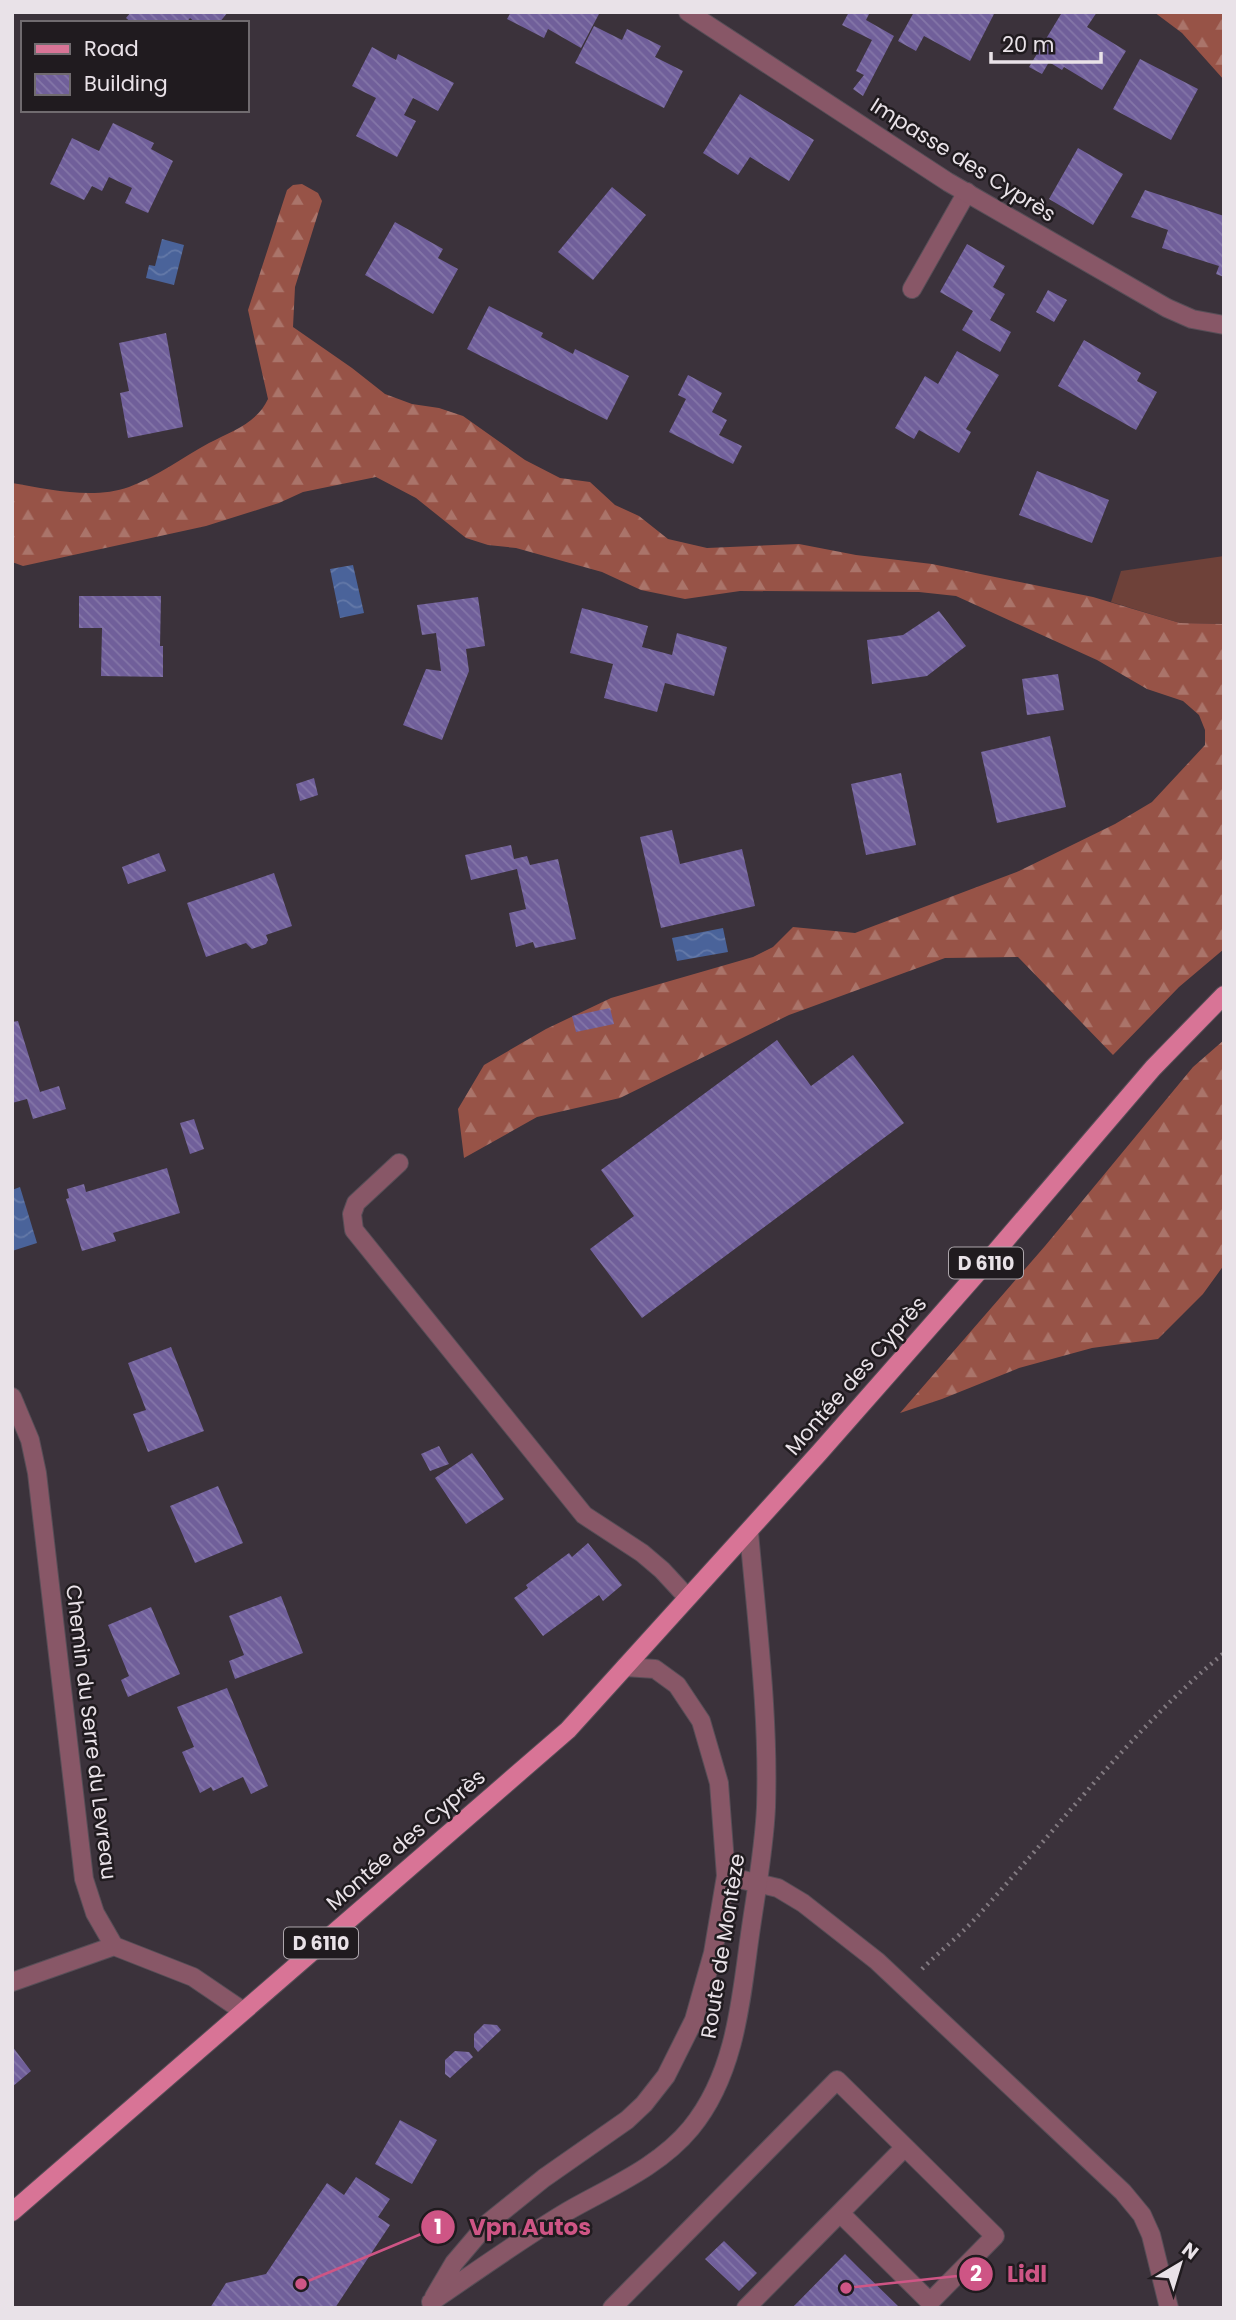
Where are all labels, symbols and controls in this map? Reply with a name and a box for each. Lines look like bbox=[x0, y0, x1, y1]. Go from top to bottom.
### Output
legend bbox=[21, 21, 248, 112]
scale bar bbox=[991, 21, 1101, 65]
text: 20 m bbox=[1002, 30, 1055, 59]
text: Road bbox=[84, 34, 139, 63]
text: Building bbox=[84, 69, 168, 98]
street label: Impasse des Cyprès bbox=[865, 91, 1062, 228]
road number: D 6110 bbox=[949, 1247, 1023, 1278]
street label: Montée des Cyprès bbox=[778, 1290, 933, 1461]
street label: Chemin du Serre du Levreau bbox=[59, 1583, 124, 1881]
street label: Montée des Cyprès bbox=[320, 1762, 491, 1917]
street label: Route de Montèze bbox=[694, 1851, 751, 2041]
road number: D 6110 bbox=[284, 1927, 358, 1958]
callout: Vpn Autos bbox=[420, 2205, 605, 2249]
text: Vpn Autos bbox=[469, 2211, 591, 2243]
text: 1 bbox=[434, 2212, 442, 2241]
north arrow bbox=[1145, 2229, 1215, 2299]
text: N bbox=[1176, 2236, 1204, 2266]
callout: Lidl bbox=[958, 2252, 1061, 2296]
text: Lidl bbox=[1007, 2258, 1047, 2290]
text: 2 bbox=[970, 2259, 982, 2288]

